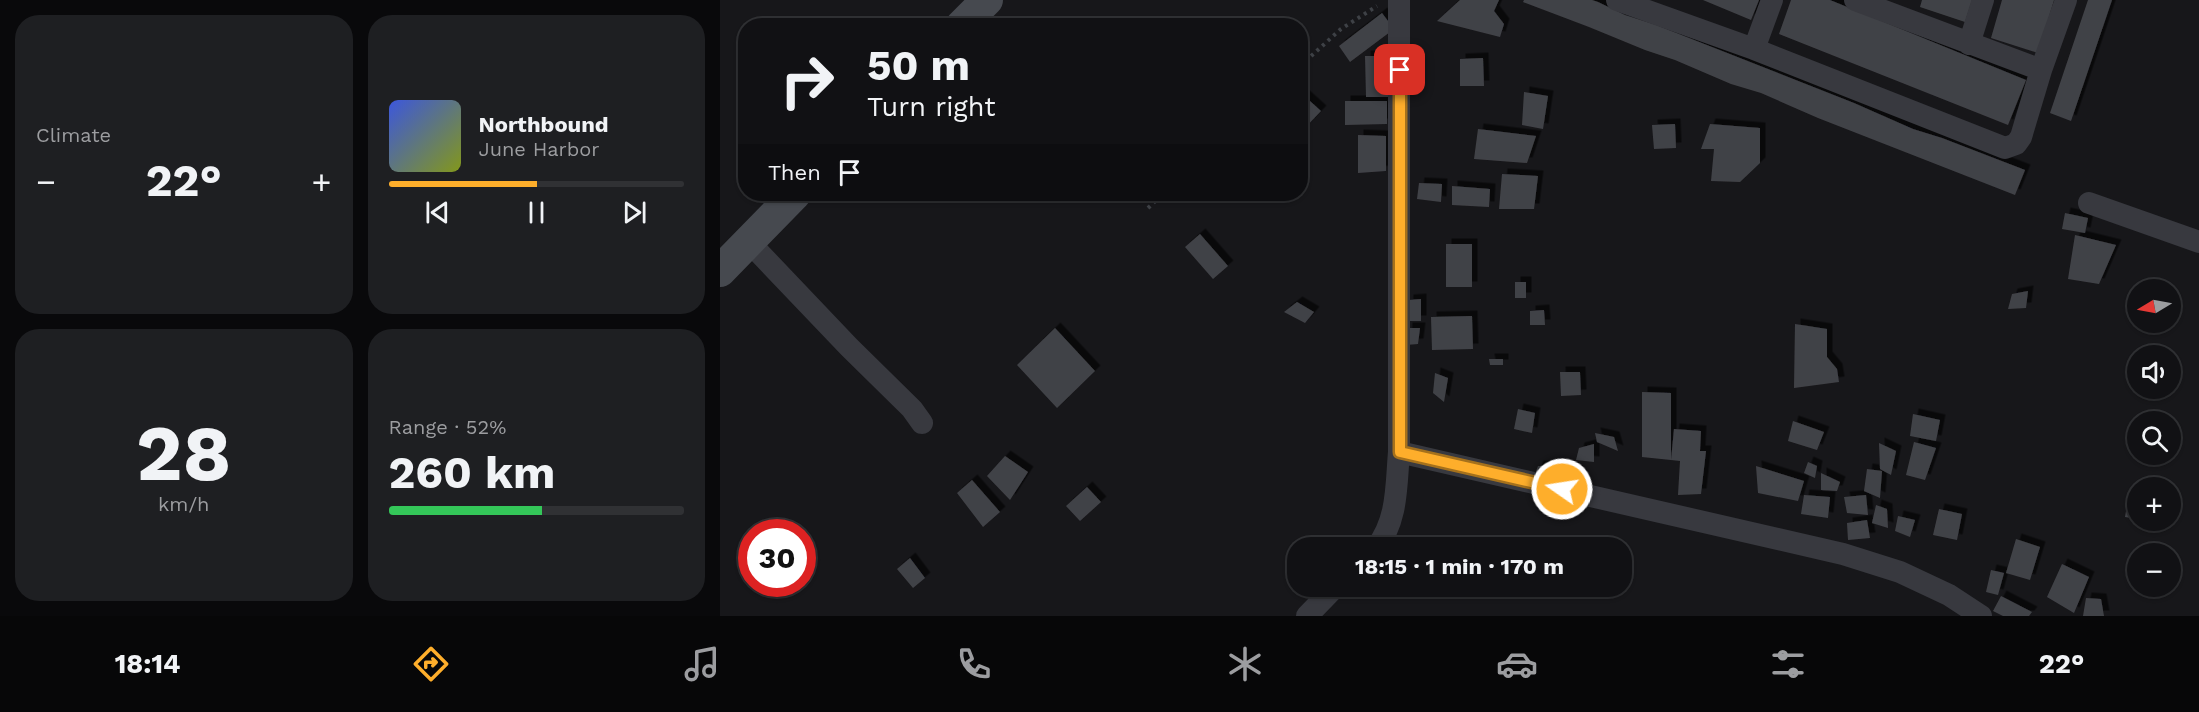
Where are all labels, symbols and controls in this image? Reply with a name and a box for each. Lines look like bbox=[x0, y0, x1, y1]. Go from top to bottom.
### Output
text: 50 m bbox=[867, 41, 970, 90]
icon: right bbox=[768, 42, 846, 120]
pin bbox=[1374, 44, 1425, 95]
icon: arrive bbox=[1383, 53, 1416, 86]
text: Turn right bbox=[867, 91, 996, 123]
text: Northbound bbox=[479, 112, 609, 137]
text: Climate bbox=[36, 123, 111, 147]
text: June Harbor bbox=[479, 137, 599, 161]
text: 22° bbox=[146, 154, 222, 207]
icon: arrive bbox=[833, 156, 866, 189]
text: Then bbox=[768, 160, 821, 185]
text: − bbox=[36, 162, 56, 201]
text: + bbox=[312, 162, 331, 201]
icon: previous bbox=[421, 196, 454, 229]
icon: pause bbox=[520, 196, 553, 229]
icon: next bbox=[618, 196, 651, 229]
north arrow bbox=[2127, 279, 2181, 333]
map controls bbox=[2127, 279, 2181, 597]
button: sound bbox=[2127, 345, 2181, 399]
text: 28 bbox=[136, 407, 231, 499]
button: search bbox=[2127, 411, 2181, 465]
text: Range · 52% bbox=[389, 415, 506, 439]
text: 260 km bbox=[389, 446, 555, 499]
position arrow bbox=[1530, 457, 1594, 521]
button: + bbox=[2127, 477, 2181, 531]
text: km/h bbox=[158, 492, 210, 516]
speed limit sign: 30 bbox=[738, 519, 816, 597]
button: − bbox=[2127, 543, 2181, 597]
text: 18:15 · 1 min · 170 m bbox=[1355, 554, 1564, 579]
icon: directions bbox=[410, 643, 452, 685]
icon: music bbox=[681, 643, 723, 685]
icon: phone bbox=[953, 643, 995, 685]
icon: climate bbox=[1224, 643, 1266, 685]
icon: car bbox=[1496, 643, 1538, 685]
icon: filters bbox=[1767, 643, 1809, 685]
text: 18:14 bbox=[115, 648, 181, 680]
text: 22° bbox=[2039, 648, 2084, 680]

